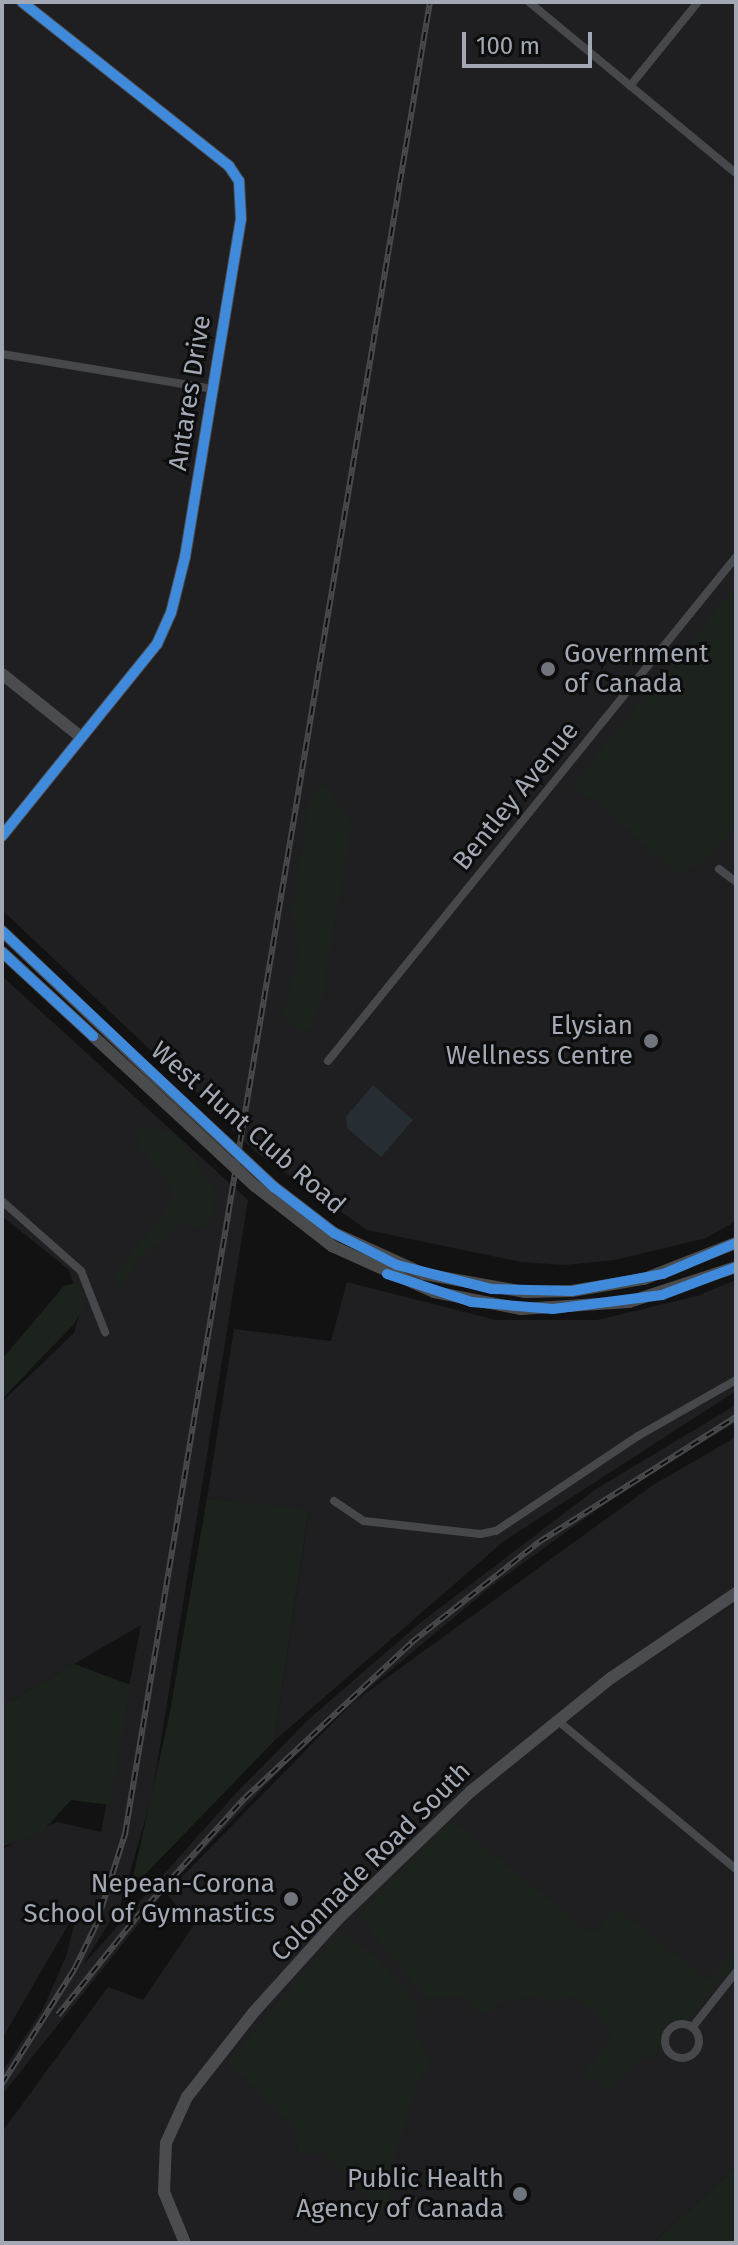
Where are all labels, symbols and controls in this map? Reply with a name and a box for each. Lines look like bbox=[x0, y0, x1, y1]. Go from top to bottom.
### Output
scale bar bbox=[466, 16, 596, 66]
text: 100 m bbox=[476, 32, 540, 60]
street label: Antares Drive bbox=[162, 313, 218, 473]
place label: Government of Canada bbox=[564, 638, 709, 700]
marker: Government of Canada bbox=[539, 660, 557, 678]
street label: Bentley Avenue bbox=[447, 716, 585, 876]
place label: Elysian Wellness Centre bbox=[446, 1010, 633, 1072]
marker: Elysian Wellness Centre bbox=[640, 1030, 662, 1052]
street label: West Hunt Club Road bbox=[144, 1035, 352, 1221]
street label: Colonnade Road South bbox=[265, 1756, 477, 1968]
place label: Nepean-Corona School of Gymnastics bbox=[23, 1868, 275, 1930]
marker: Nepean-Corona School of Gymnastics bbox=[282, 1890, 300, 1908]
place label: Public Health Agency of Canada bbox=[296, 2163, 504, 2224]
marker: Public Health Agency of Canada bbox=[511, 2185, 529, 2203]

